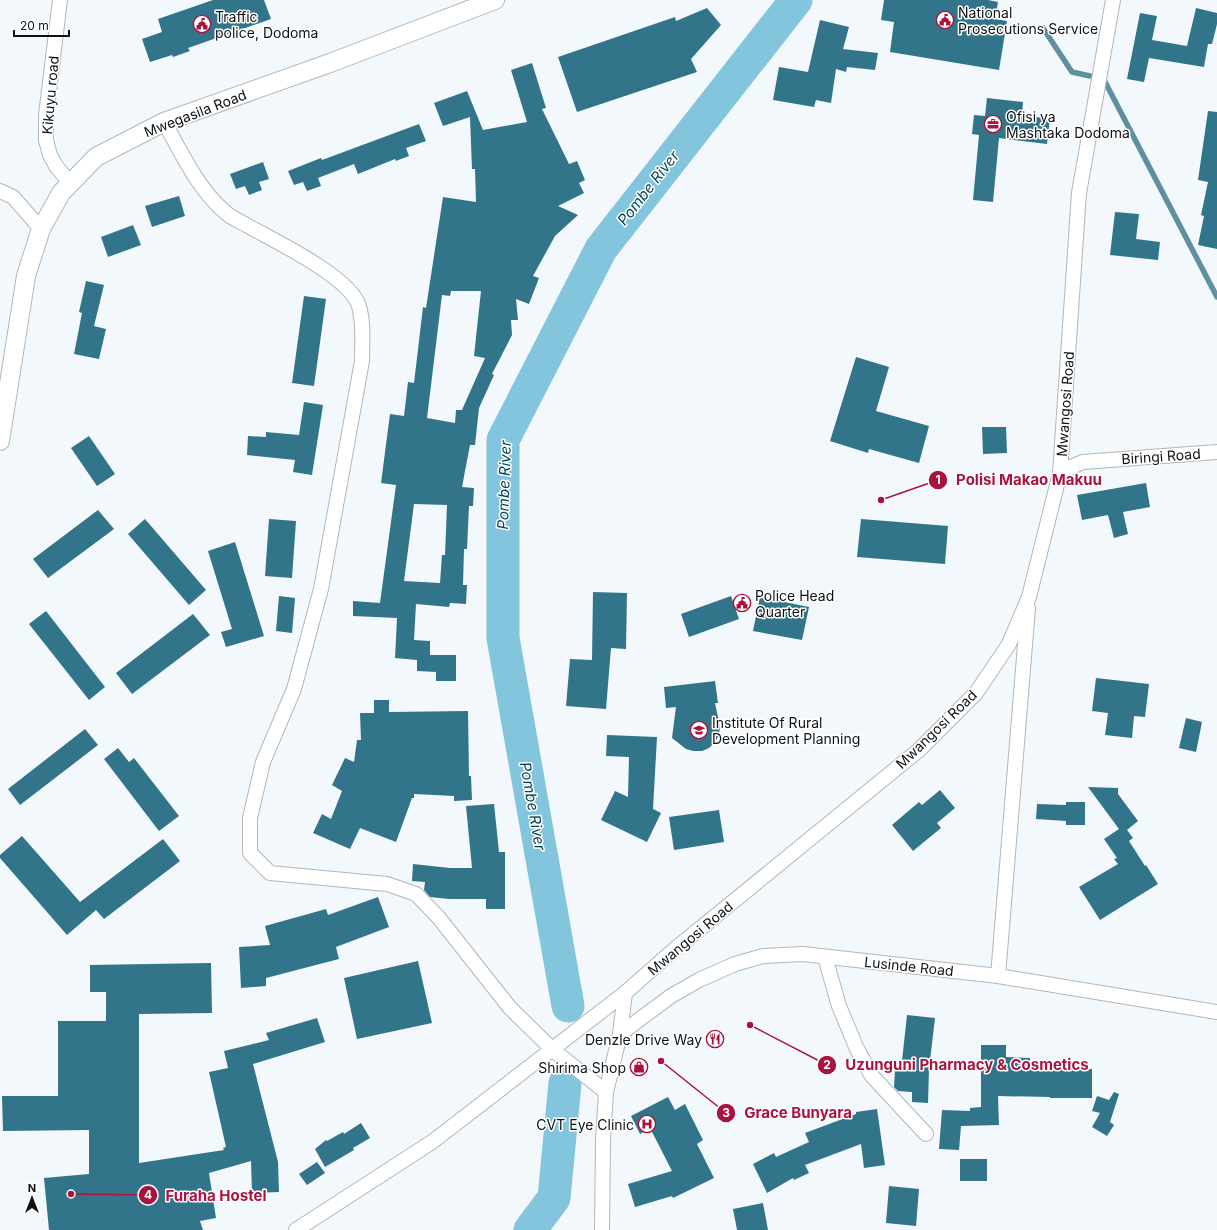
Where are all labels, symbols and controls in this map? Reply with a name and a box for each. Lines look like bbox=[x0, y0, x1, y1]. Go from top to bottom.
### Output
place label: National Prosecutions Service bbox=[958, 4, 1098, 37]
place label: Traffic police, Dodoma bbox=[215, 8, 318, 41]
public building icon: National Prosecutions Service bbox=[935, 10, 955, 30]
scale bar bbox=[14, 12, 69, 38]
public building icon: Traffic police, Dodoma bbox=[192, 14, 212, 34]
text: 20 m bbox=[20, 18, 49, 33]
street label: Kikuyu road bbox=[38, 55, 62, 135]
street label: Mwegasila Road bbox=[141, 86, 249, 140]
place label: Ofisi ya Mashtaka Dodoma bbox=[1006, 108, 1130, 141]
office icon: Ofisi ya Mashtaka Dodoma bbox=[983, 114, 1003, 134]
water label: Pombe River bbox=[613, 147, 683, 229]
street label: Mwangosi Road bbox=[1053, 351, 1077, 457]
water label: Pombe River bbox=[493, 440, 515, 530]
street label: Biringi Road bbox=[1121, 445, 1201, 467]
callout: Polisi Makao Makuu bbox=[928, 467, 1110, 494]
text: Polisi Makao Makuu bbox=[956, 470, 1102, 489]
text: 1 bbox=[935, 472, 941, 487]
place label: Police Head Quarter bbox=[755, 587, 834, 620]
public building icon: Police Head Quarter bbox=[732, 593, 752, 613]
street label: Mwangosi Road bbox=[892, 686, 980, 772]
place label: Institute Of Rural Development Planning bbox=[712, 714, 860, 747]
school or university icon: Institute Of Rural Development Planning bbox=[689, 720, 709, 740]
water label: Pombe River bbox=[516, 760, 550, 852]
street label: Mwangosi Road bbox=[644, 898, 736, 978]
street label: Lusinde Road bbox=[864, 953, 954, 979]
restaurant icon: Denzle Drive Way bbox=[705, 1029, 725, 1049]
place label: Denzle Drive Way bbox=[585, 1031, 702, 1048]
callout: Uzunguni Pharmacy & Cosmetics bbox=[817, 1052, 1097, 1079]
text: Uzunguni Pharmacy & Cosmetics bbox=[845, 1055, 1089, 1074]
shop icon: Shirima Shop bbox=[629, 1057, 649, 1077]
text: 2 bbox=[823, 1057, 831, 1072]
place label: Shirima Shop bbox=[538, 1059, 626, 1076]
callout: Grace Bunyara bbox=[716, 1099, 860, 1126]
text: Grace Bunyara bbox=[744, 1103, 852, 1122]
text: 3 bbox=[722, 1105, 730, 1120]
hospital icon: CVT Eye Clinic bbox=[637, 1114, 657, 1134]
place label: CVT Eye Clinic bbox=[536, 1116, 634, 1133]
north arrow bbox=[12, 1178, 52, 1218]
text: N bbox=[28, 1181, 36, 1195]
callout: Furaha Hostel bbox=[138, 1182, 275, 1209]
text: Furaha Hostel bbox=[165, 1186, 267, 1205]
text: 4 bbox=[144, 1187, 152, 1202]

